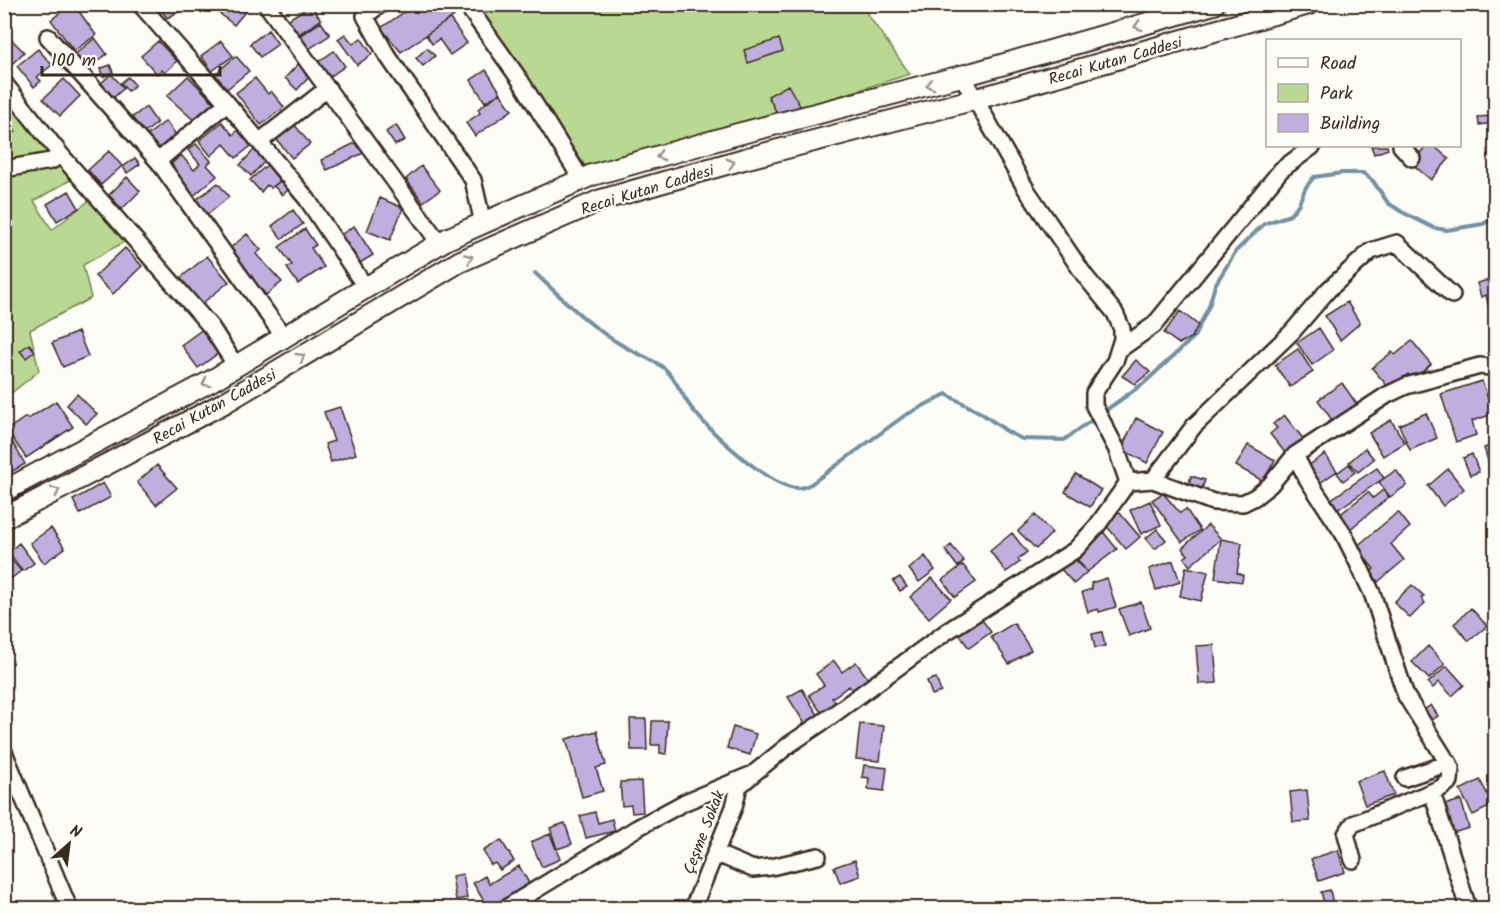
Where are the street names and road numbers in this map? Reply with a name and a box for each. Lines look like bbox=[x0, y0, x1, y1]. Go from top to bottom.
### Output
street label: Recai Kutan Caddesi bbox=[1046, 30, 1186, 92]
street label: Recai Kutan Caddesi bbox=[578, 158, 718, 223]
street label: Recai Kutan Caddesi bbox=[148, 362, 282, 452]
street label: Çeşme Sokak bbox=[677, 786, 732, 878]

